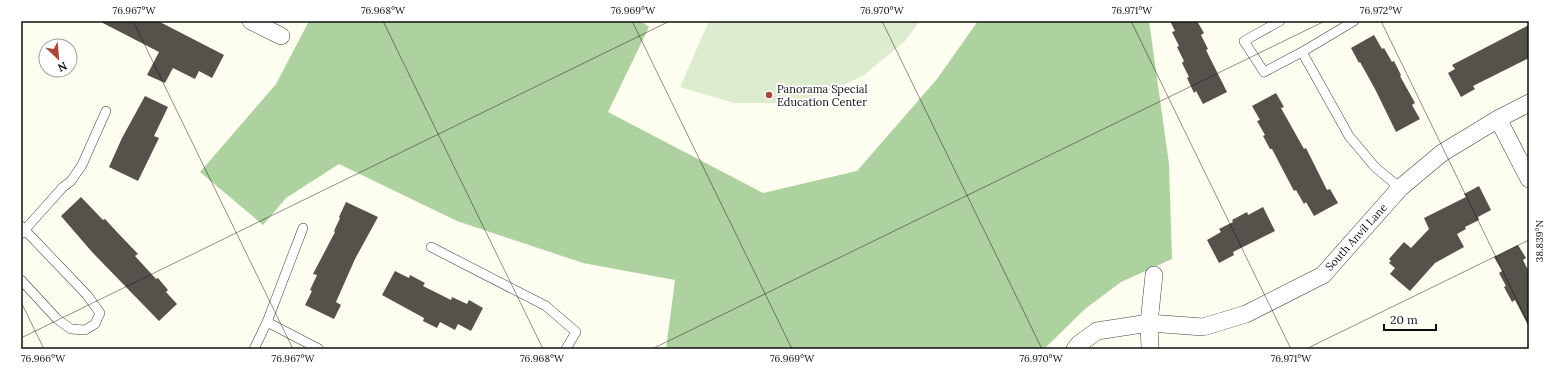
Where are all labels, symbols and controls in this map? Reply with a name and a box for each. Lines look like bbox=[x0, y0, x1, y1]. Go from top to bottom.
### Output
text: 76.967°W bbox=[113, 4, 157, 17]
text: 76.968°W bbox=[361, 4, 406, 17]
text: 76.969°W bbox=[611, 4, 656, 17]
text: 76.970°W bbox=[860, 4, 905, 17]
text: 76.971°W bbox=[1112, 4, 1153, 17]
text: 76.972°W bbox=[1360, 4, 1403, 17]
north arrow bbox=[38, 38, 78, 78]
text: N bbox=[55, 59, 69, 75]
place label: Panorama Special Education Center bbox=[777, 82, 867, 109]
marker: Panorama Special Education Center bbox=[764, 90, 774, 100]
street label: South Anvil Lane bbox=[1322, 200, 1390, 274]
text: 38.839°N bbox=[1533, 219, 1546, 262]
scale bar bbox=[1384, 306, 1436, 332]
text: 20 m bbox=[1390, 312, 1418, 327]
text: 76.966°W bbox=[21, 352, 66, 365]
text: 76.967°W bbox=[272, 352, 316, 365]
text: 76.968°W bbox=[520, 352, 565, 365]
text: 76.969°W bbox=[770, 352, 815, 365]
text: 76.970°W bbox=[1019, 352, 1064, 365]
text: 76.971°W bbox=[1271, 352, 1312, 365]

